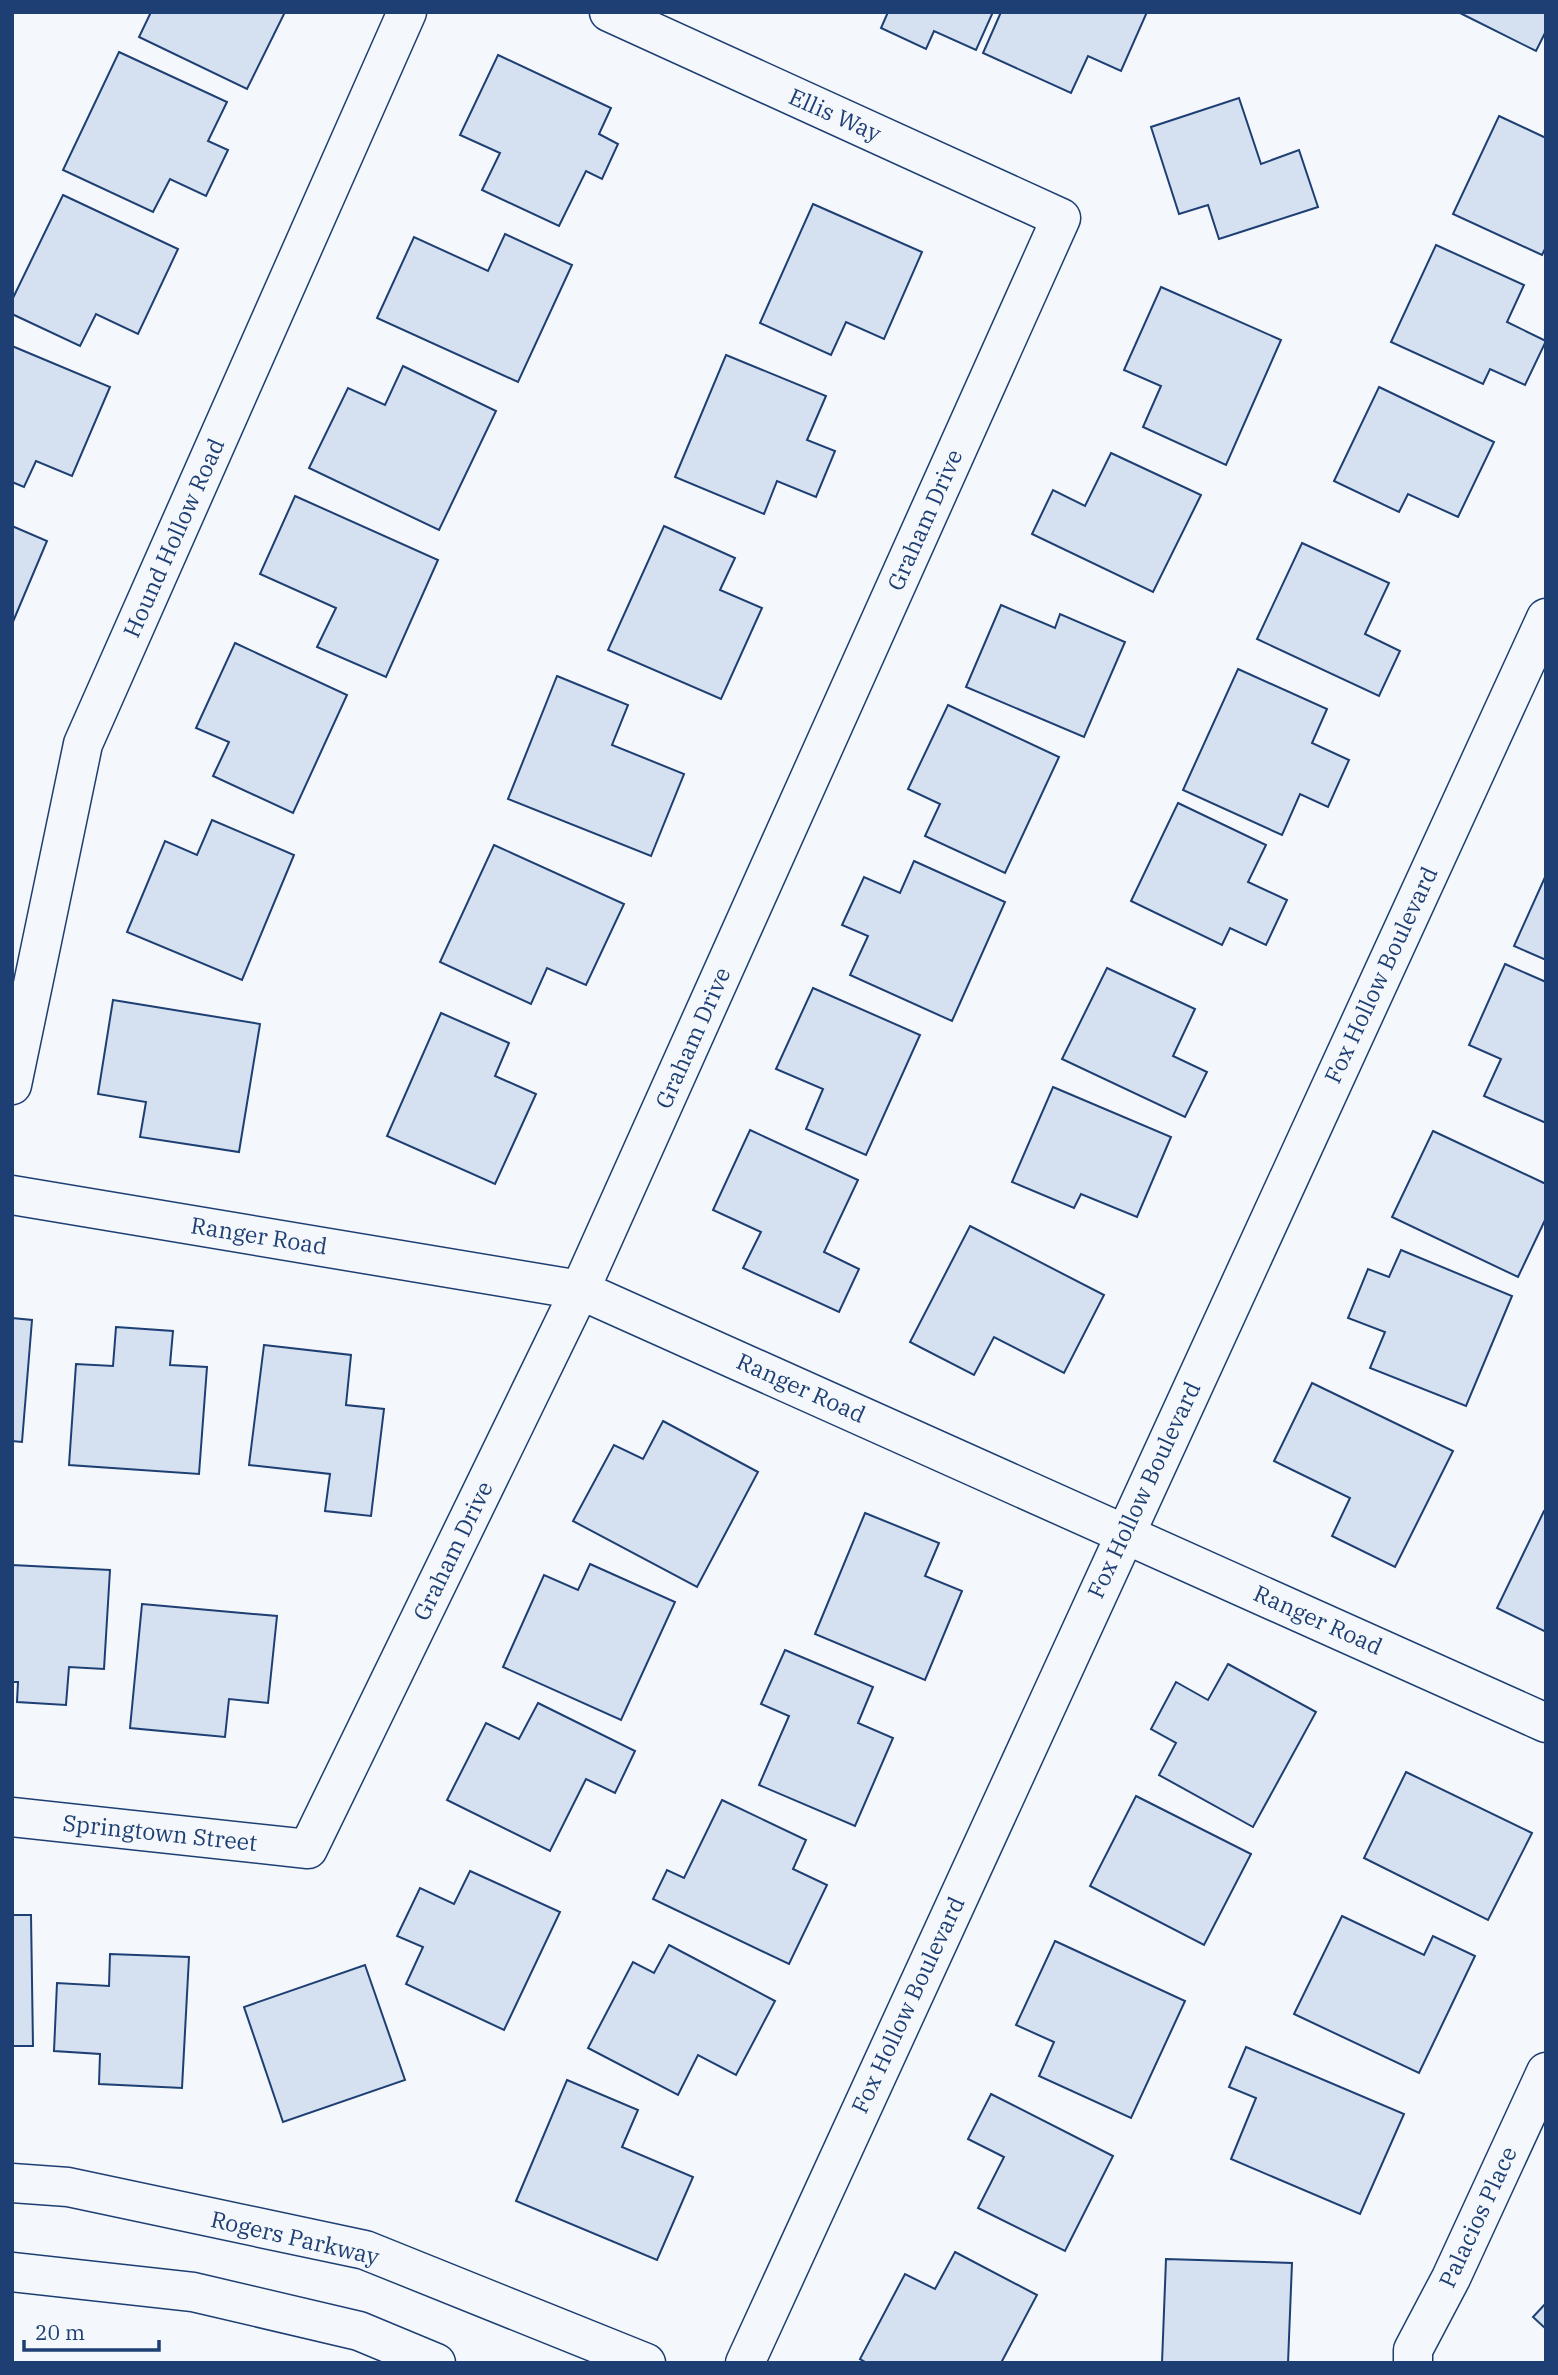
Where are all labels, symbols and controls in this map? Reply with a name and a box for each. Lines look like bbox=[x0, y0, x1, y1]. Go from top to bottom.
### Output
street label: Ellis Way bbox=[785, 80, 887, 148]
street label: Hound Hollow Road bbox=[116, 433, 231, 642]
street label: Graham Drive bbox=[880, 444, 969, 595]
street label: Fox Hollow Boulevard bbox=[1317, 861, 1444, 1088]
street label: Graham Drive bbox=[648, 962, 737, 1113]
street label: Ranger Road bbox=[189, 1209, 330, 1261]
street label: Ranger Road bbox=[732, 1345, 870, 1429]
street label: Fox Hollow Boulevard bbox=[1080, 1376, 1207, 1603]
street label: Graham Drive bbox=[405, 1476, 499, 1625]
street label: Ranger Road bbox=[1249, 1577, 1387, 1661]
street label: Springtown Street bbox=[61, 1807, 259, 1857]
street label: Fox Hollow Boulevard bbox=[844, 1891, 971, 2118]
street label: Palacios Place bbox=[1431, 2141, 1523, 2292]
street label: Rogers Parkway bbox=[208, 2203, 383, 2271]
scale bar bbox=[24, 2308, 159, 2352]
text: 20 m bbox=[35, 2318, 85, 2346]

